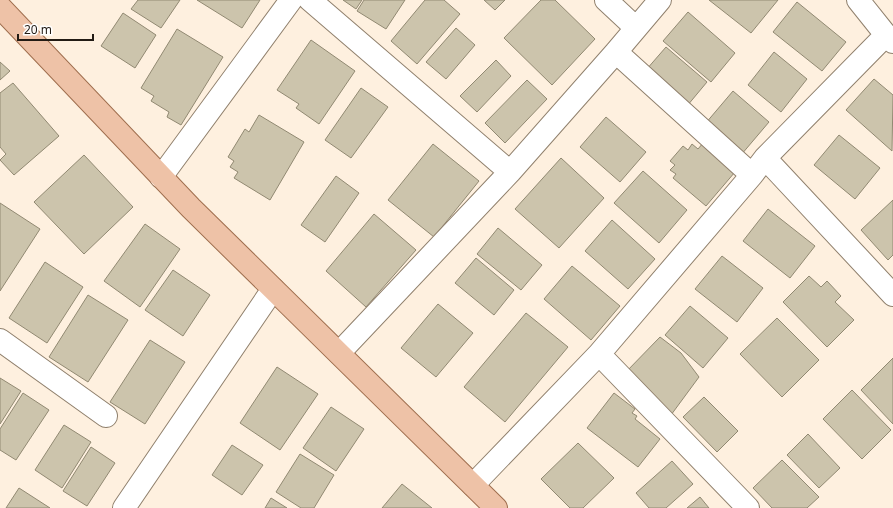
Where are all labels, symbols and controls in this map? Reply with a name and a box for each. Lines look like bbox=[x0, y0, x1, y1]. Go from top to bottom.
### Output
scale bar bbox=[18, 16, 93, 42]
text: 20 m bbox=[24, 21, 52, 38]

